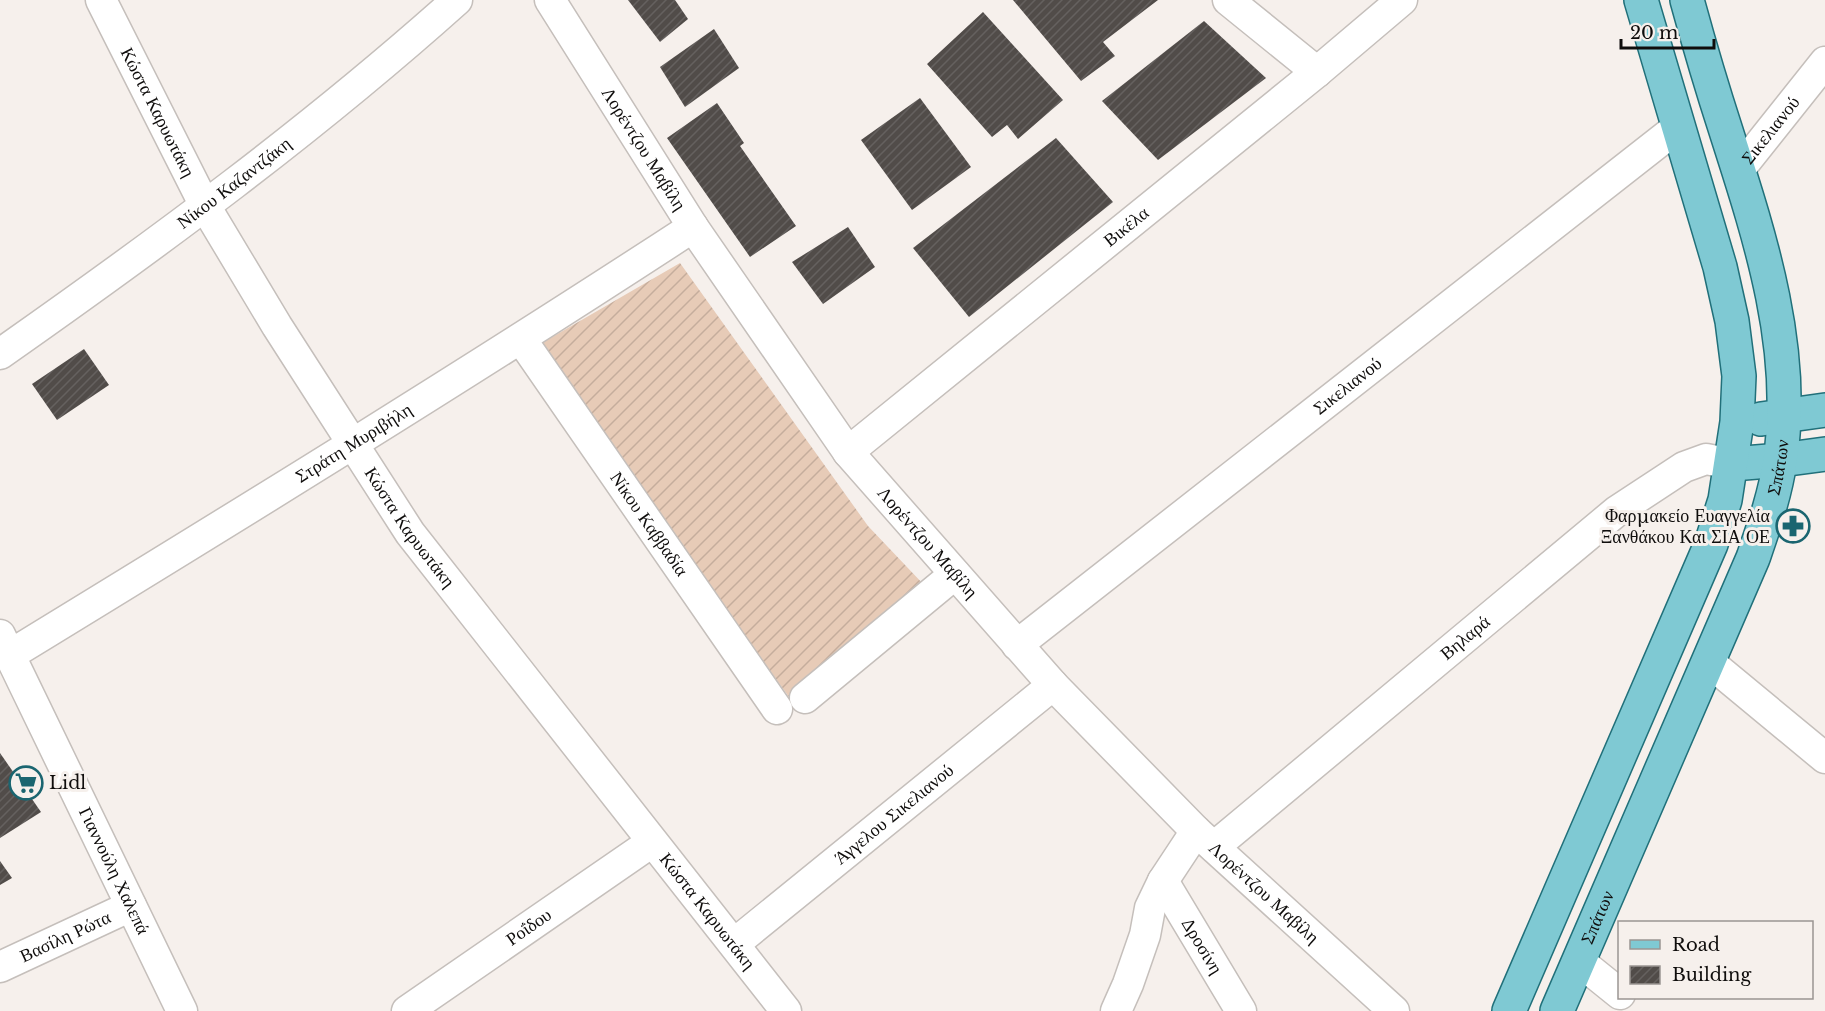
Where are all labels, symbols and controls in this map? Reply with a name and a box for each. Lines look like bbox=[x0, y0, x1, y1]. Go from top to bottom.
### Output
scale bar bbox=[1621, 12, 1714, 50]
text: 20 m bbox=[1630, 22, 1678, 44]
street label: Κώστα Καρυωτάκη bbox=[116, 44, 200, 181]
street label: Λορέντζου Μαβίλη bbox=[597, 83, 691, 215]
street label: Σικελιανού bbox=[1737, 92, 1805, 169]
street label: Νίκου Καζαντζάκη bbox=[173, 132, 296, 234]
street label: Βικέλα bbox=[1099, 201, 1154, 251]
street label: Σικελιανού bbox=[1309, 352, 1386, 420]
street label: Στράτη Μυριβήλη bbox=[292, 398, 416, 488]
street label: Σπάτων bbox=[1762, 438, 1794, 497]
street label: Κώστα Καρυωτάκη bbox=[360, 463, 460, 592]
street label: Νίκου Καββαδία bbox=[605, 468, 693, 581]
street label: Λορέντζου Μαβίλη bbox=[873, 482, 983, 603]
place label: Φαρμακείο Ευαγγελία Ξανθάκου Και ΣΙΑ ΟΕ bbox=[1601, 505, 1771, 548]
pharmacy icon: Φαρμακείο Ευαγγελία Ξανθάκου Και ΣΙΑ ΟΕ bbox=[1775, 508, 1811, 544]
street label: Βηλαρά bbox=[1436, 610, 1495, 665]
street label: Άγγελου Σικελιανού bbox=[830, 759, 958, 869]
supermarket icon: Lidl bbox=[8, 765, 44, 801]
place label: Lidl bbox=[49, 772, 86, 794]
street label: Γιαννούλη Χαλεπά bbox=[74, 804, 155, 939]
street label: Λορέντζου Μαβίλη bbox=[1204, 837, 1324, 948]
street label: Κώστα Καρυωτάκη bbox=[655, 848, 760, 974]
street label: Σπάτων bbox=[1576, 887, 1619, 948]
street label: Ροΐδου bbox=[502, 904, 556, 950]
street label: Βασίλη Ρώτα bbox=[16, 906, 115, 967]
street label: Δροσίνη bbox=[1177, 914, 1227, 978]
legend bbox=[1618, 921, 1813, 999]
text: Road bbox=[1672, 934, 1720, 956]
text: Building bbox=[1672, 964, 1751, 986]

